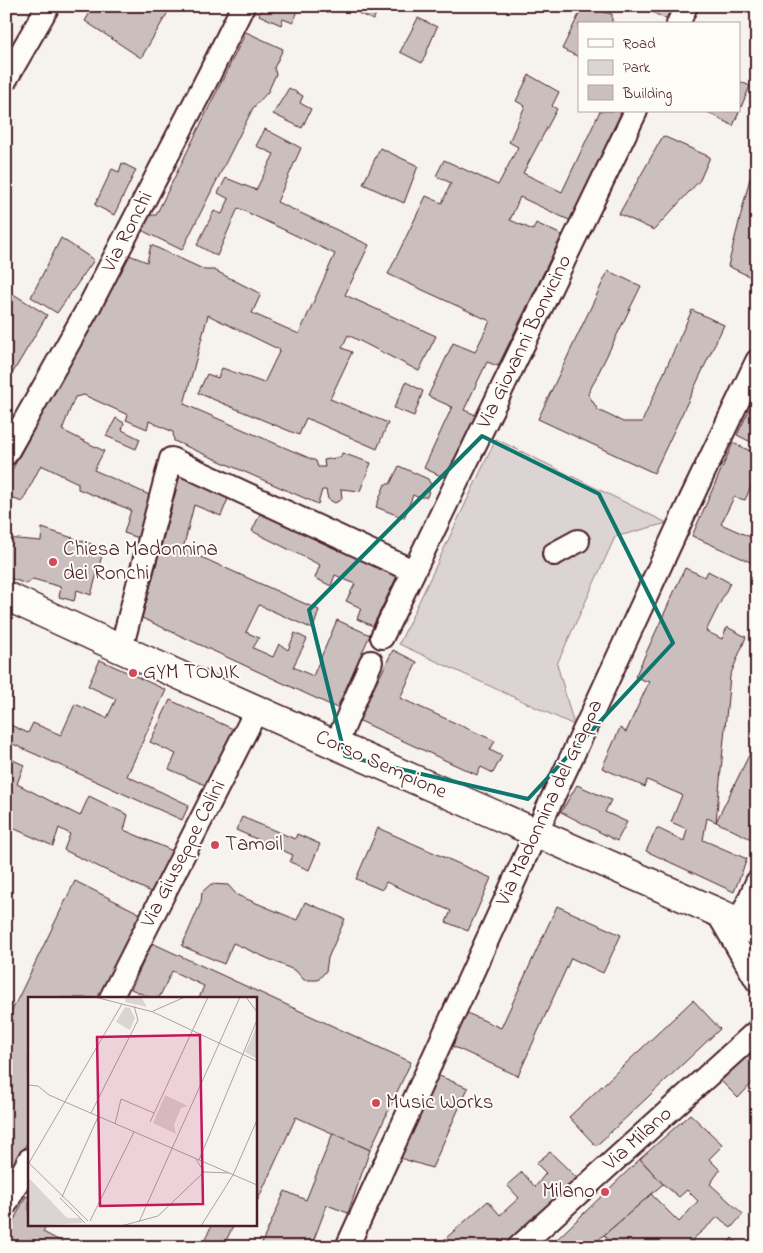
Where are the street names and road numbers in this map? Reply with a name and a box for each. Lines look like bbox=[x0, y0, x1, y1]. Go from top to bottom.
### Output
street label: Via Ronchi bbox=[94, 186, 161, 279]
street label: Via Giovanni Bonvicino bbox=[469, 250, 580, 435]
street label: Via Madonnina del Grappa bbox=[488, 695, 611, 912]
street label: Corso Sempione bbox=[311, 723, 452, 808]
street label: Via Giuseppe Calini bbox=[133, 775, 234, 934]
street label: Via Milano bbox=[596, 1100, 679, 1179]

